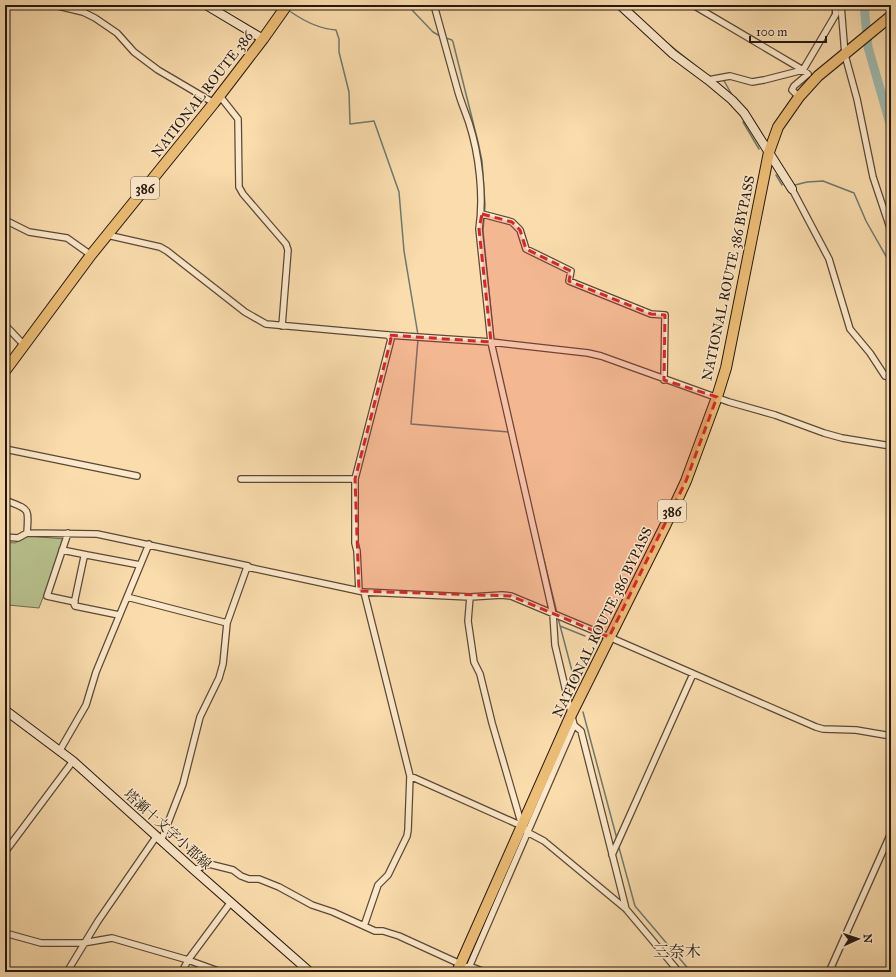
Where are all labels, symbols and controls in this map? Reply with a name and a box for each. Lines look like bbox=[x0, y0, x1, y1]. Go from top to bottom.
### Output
scale bar bbox=[750, 18, 826, 44]
text: 100 m bbox=[756, 25, 787, 39]
street label: NATIONAL ROUTE 386 bbox=[148, 27, 257, 161]
street label: NATIONAL ROUTE 386 BYPASS bbox=[698, 174, 759, 382]
road number: 386 bbox=[131, 177, 159, 199]
road number: 386 bbox=[658, 500, 686, 522]
street label: NATIONAL ROUTE 386 BYPASS bbox=[549, 524, 656, 720]
street label: 塔瀬十文字小郡線 bbox=[120, 786, 215, 873]
north arrow bbox=[838, 919, 878, 959]
text: N bbox=[861, 933, 874, 944]
district label: 三奈木 bbox=[653, 942, 701, 961]

